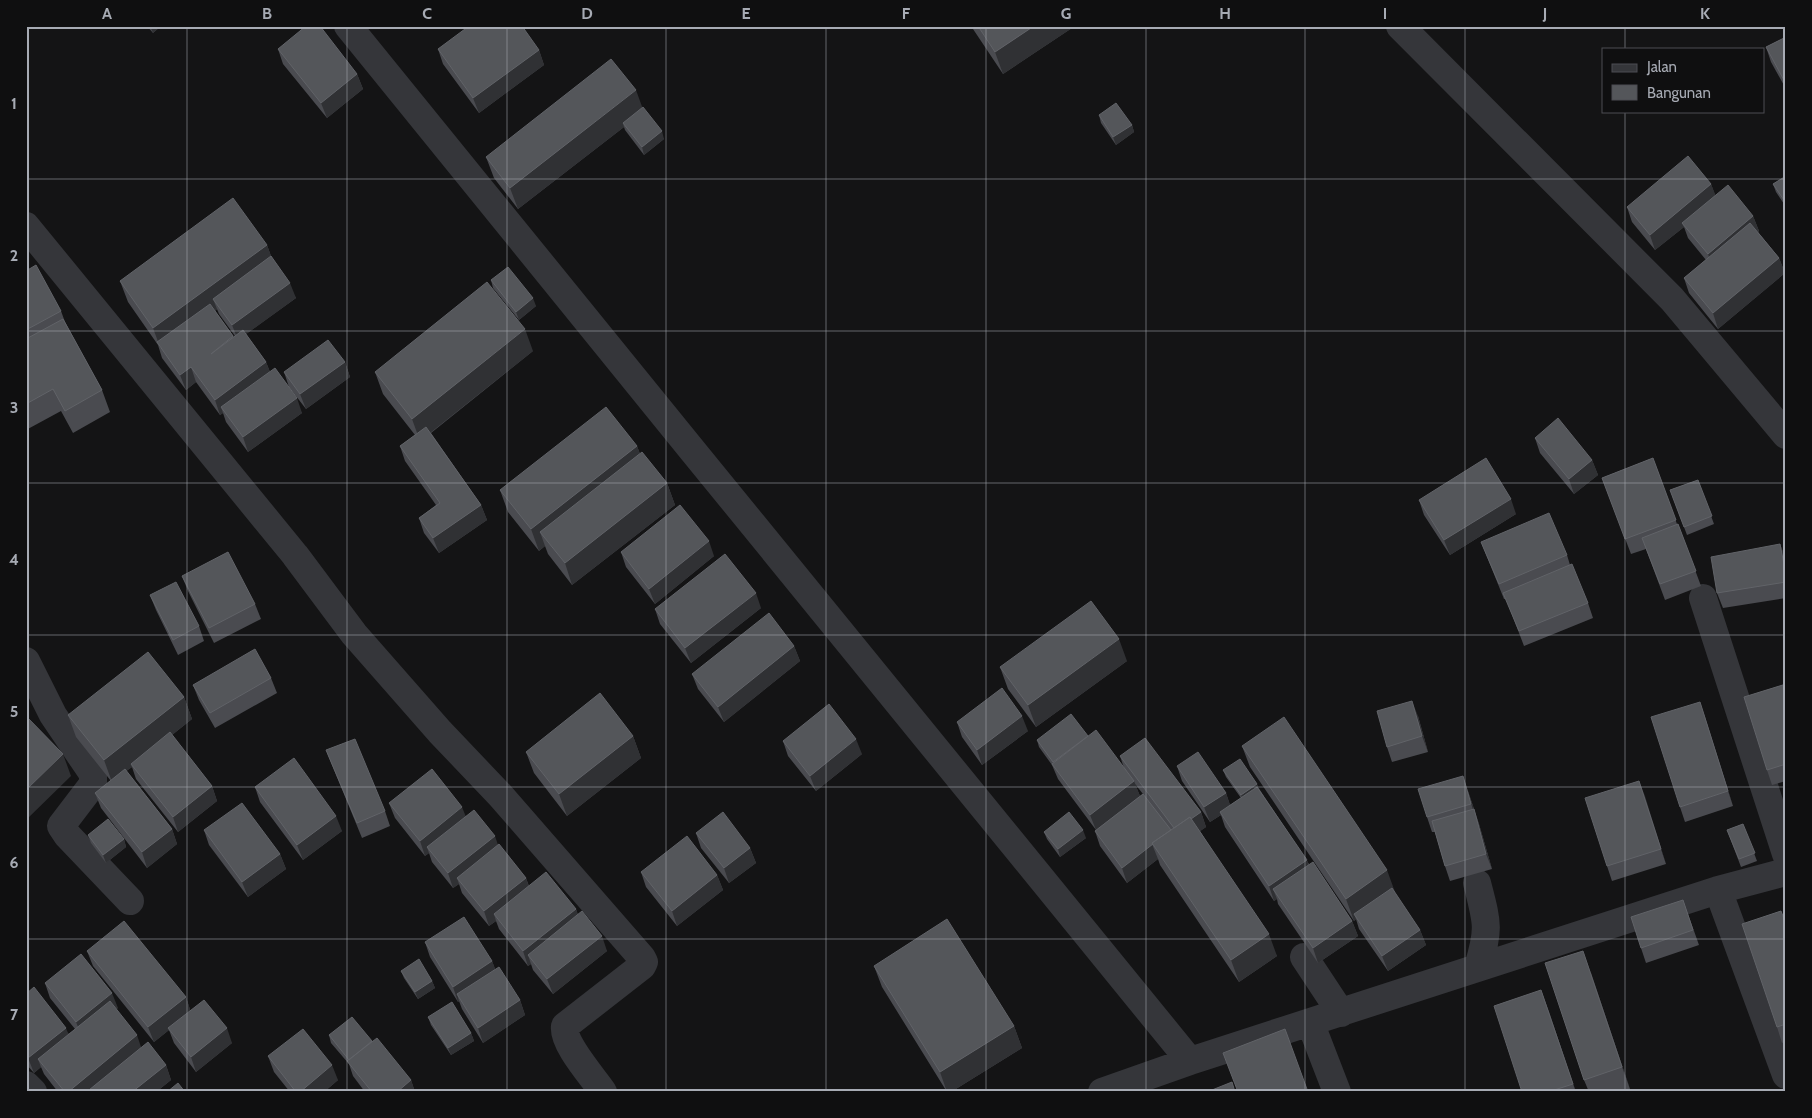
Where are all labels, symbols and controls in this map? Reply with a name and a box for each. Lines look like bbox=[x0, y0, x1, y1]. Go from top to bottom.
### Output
text: A bbox=[102, 4, 112, 23]
text: B bbox=[262, 4, 272, 23]
text: C bbox=[422, 4, 432, 23]
text: D bbox=[581, 4, 593, 23]
text: E bbox=[741, 4, 751, 23]
text: F bbox=[902, 4, 911, 23]
text: G bbox=[1061, 4, 1071, 23]
text: H bbox=[1219, 4, 1231, 23]
text: I bbox=[1383, 4, 1387, 23]
text: J bbox=[1542, 4, 1547, 23]
text: K bbox=[1700, 4, 1710, 23]
legend bbox=[1602, 48, 1764, 112]
text: Jalan bbox=[1646, 58, 1677, 76]
text: Bangunan bbox=[1647, 84, 1711, 102]
text: 1 bbox=[11, 94, 17, 113]
text: 2 bbox=[10, 246, 18, 265]
text: 3 bbox=[10, 398, 18, 417]
text: 4 bbox=[9, 550, 19, 569]
text: 5 bbox=[10, 702, 18, 721]
text: 6 bbox=[10, 853, 19, 872]
text: 7 bbox=[10, 1005, 19, 1024]

